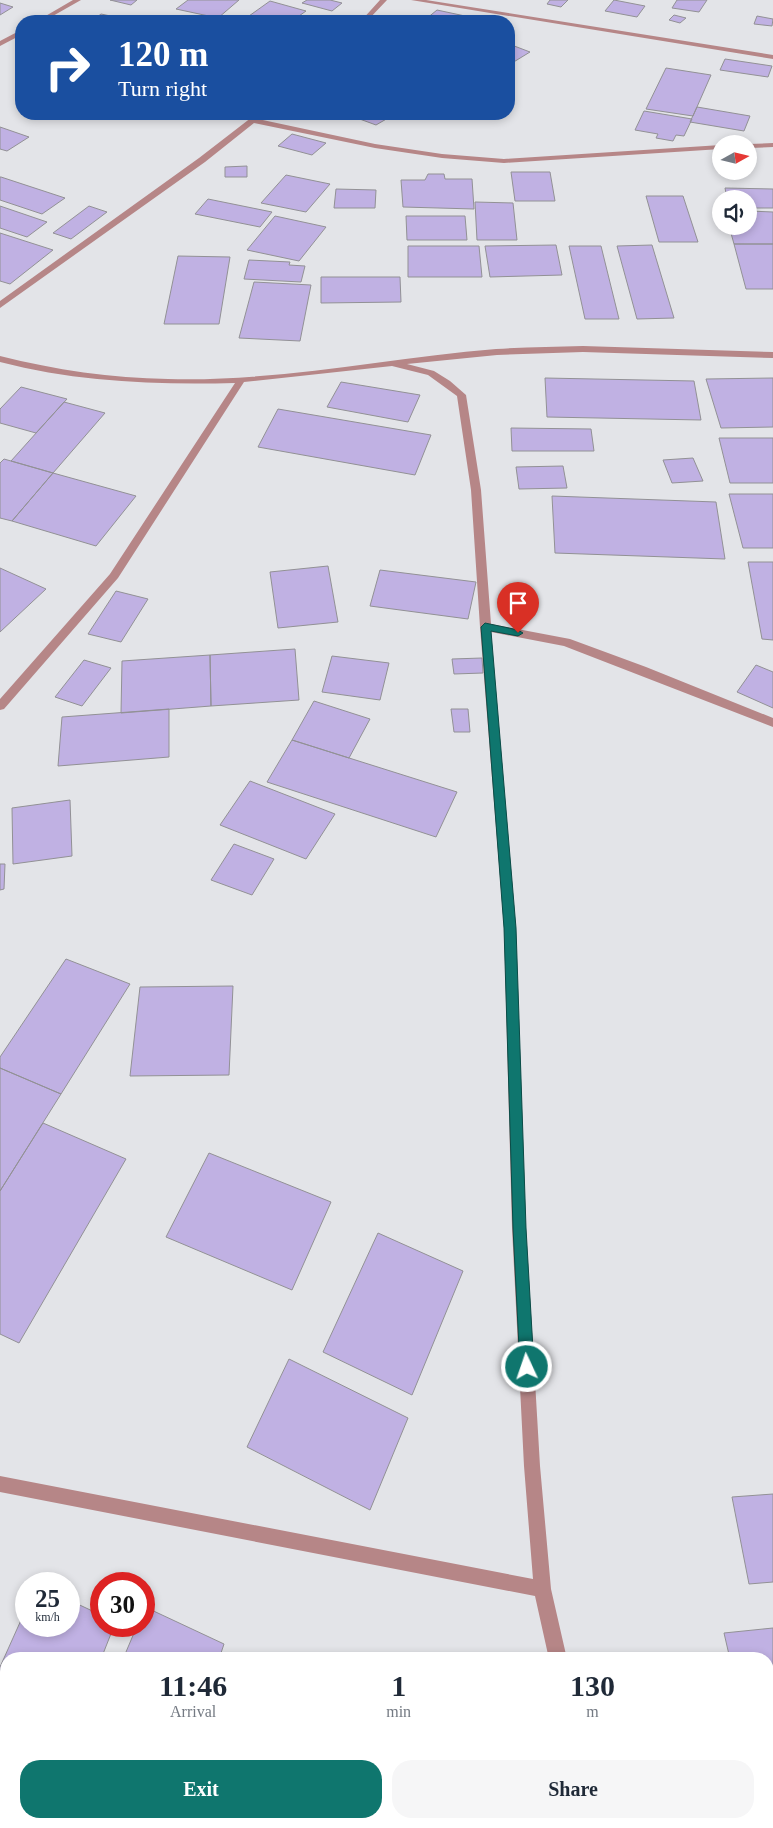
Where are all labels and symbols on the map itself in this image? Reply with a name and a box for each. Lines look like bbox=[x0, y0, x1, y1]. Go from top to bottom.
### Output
north arrow bbox=[712, 135, 758, 180]
pin bbox=[497, 582, 539, 633]
position arrow bbox=[500, 1340, 552, 1392]
speed limit sign: 30 bbox=[90, 1572, 155, 1637]

